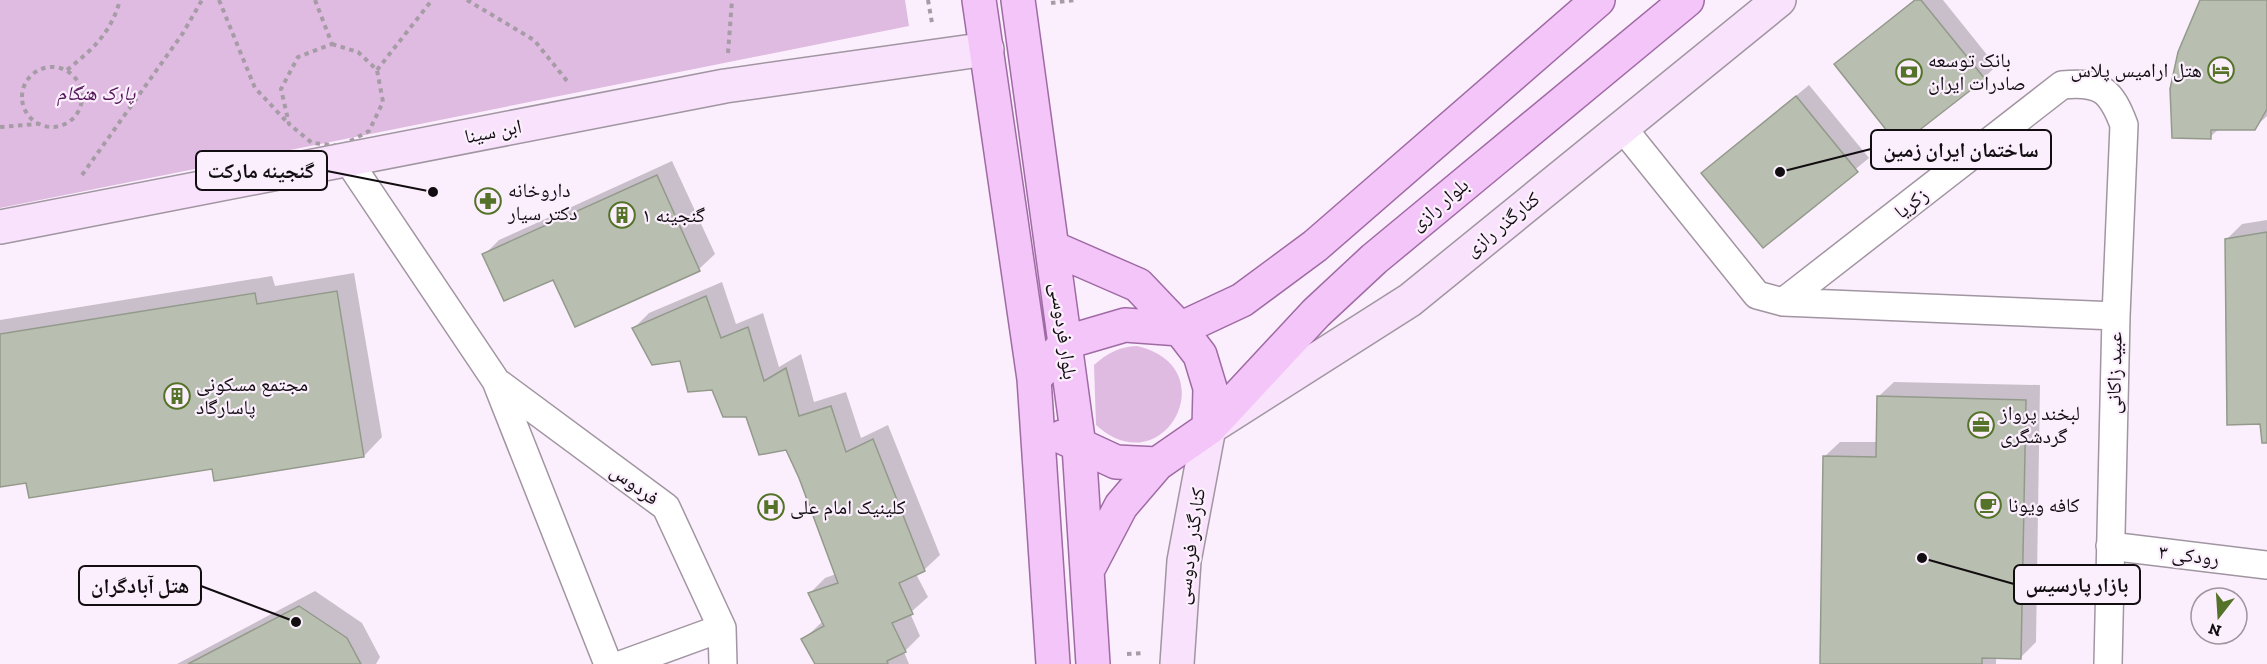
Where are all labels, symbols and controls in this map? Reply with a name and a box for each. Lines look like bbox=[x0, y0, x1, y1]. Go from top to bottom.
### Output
place label: بانک توسعه صادرات ایران bbox=[1928, 48, 2026, 95]
hotel icon: هتل ارامیس پلاس bbox=[2206, 55, 2236, 85]
bank icon: بانک توسعه صادرات ایران bbox=[1894, 57, 1924, 87]
place label: هتل ارامیس پلاس bbox=[2071, 58, 2202, 82]
park label: پارک هنگام bbox=[57, 81, 135, 107]
street label: ابن سینا bbox=[462, 114, 524, 148]
callout: ساختمان ایران زمین bbox=[1871, 130, 2051, 169]
text: ساختمان ایران زمین bbox=[1883, 137, 2039, 163]
callout: گنجینه مارکت bbox=[196, 151, 327, 190]
text: گنجینه مارکت bbox=[208, 158, 315, 183]
street label: بلوار رازی bbox=[1405, 173, 1473, 235]
place label: داروخانه دکتر سیار bbox=[507, 178, 578, 225]
street label: زکریا bbox=[1889, 182, 1933, 224]
pharmacy icon: داروخانه دکتر سیار bbox=[473, 186, 503, 216]
street label: کنارگذر رازی bbox=[1460, 187, 1544, 261]
building icon: گنجینه ۱ bbox=[607, 200, 637, 230]
place label: گنجینه ۱ bbox=[642, 203, 705, 227]
street label: بلوار فردوسی bbox=[1045, 281, 1083, 381]
street label: عبید زاکانی bbox=[2101, 332, 2127, 414]
place label: مجتمع مسکونی پاسارگاد bbox=[196, 372, 308, 419]
building icon: مجتمع مسکونی پاسارگاد bbox=[162, 381, 192, 411]
place label: لبخند پرواز گردشگری bbox=[1999, 401, 2080, 448]
office icon: لبخند پرواز گردشگری bbox=[1966, 410, 1996, 440]
street label: فردوس bbox=[606, 458, 664, 510]
street label: کنارگذر فردوسی bbox=[1170, 486, 1210, 606]
cafe icon: کافه ویونا bbox=[1973, 490, 2003, 520]
hospital icon: کلینیک امام علی bbox=[756, 492, 786, 522]
place label: کافه ویونا bbox=[2008, 493, 2079, 517]
place label: کلینیک امام علی bbox=[790, 495, 906, 521]
street label: رودکی ۳ bbox=[2157, 539, 2221, 571]
callout: بازار پارسیس bbox=[2014, 565, 2140, 604]
callout: هتل آبادگران bbox=[79, 566, 201, 605]
text: بازار پارسیس bbox=[2026, 572, 2128, 598]
text: هتل آبادگران bbox=[91, 573, 189, 599]
north arrow bbox=[2189, 586, 2249, 646]
text: N bbox=[2206, 619, 2223, 641]

